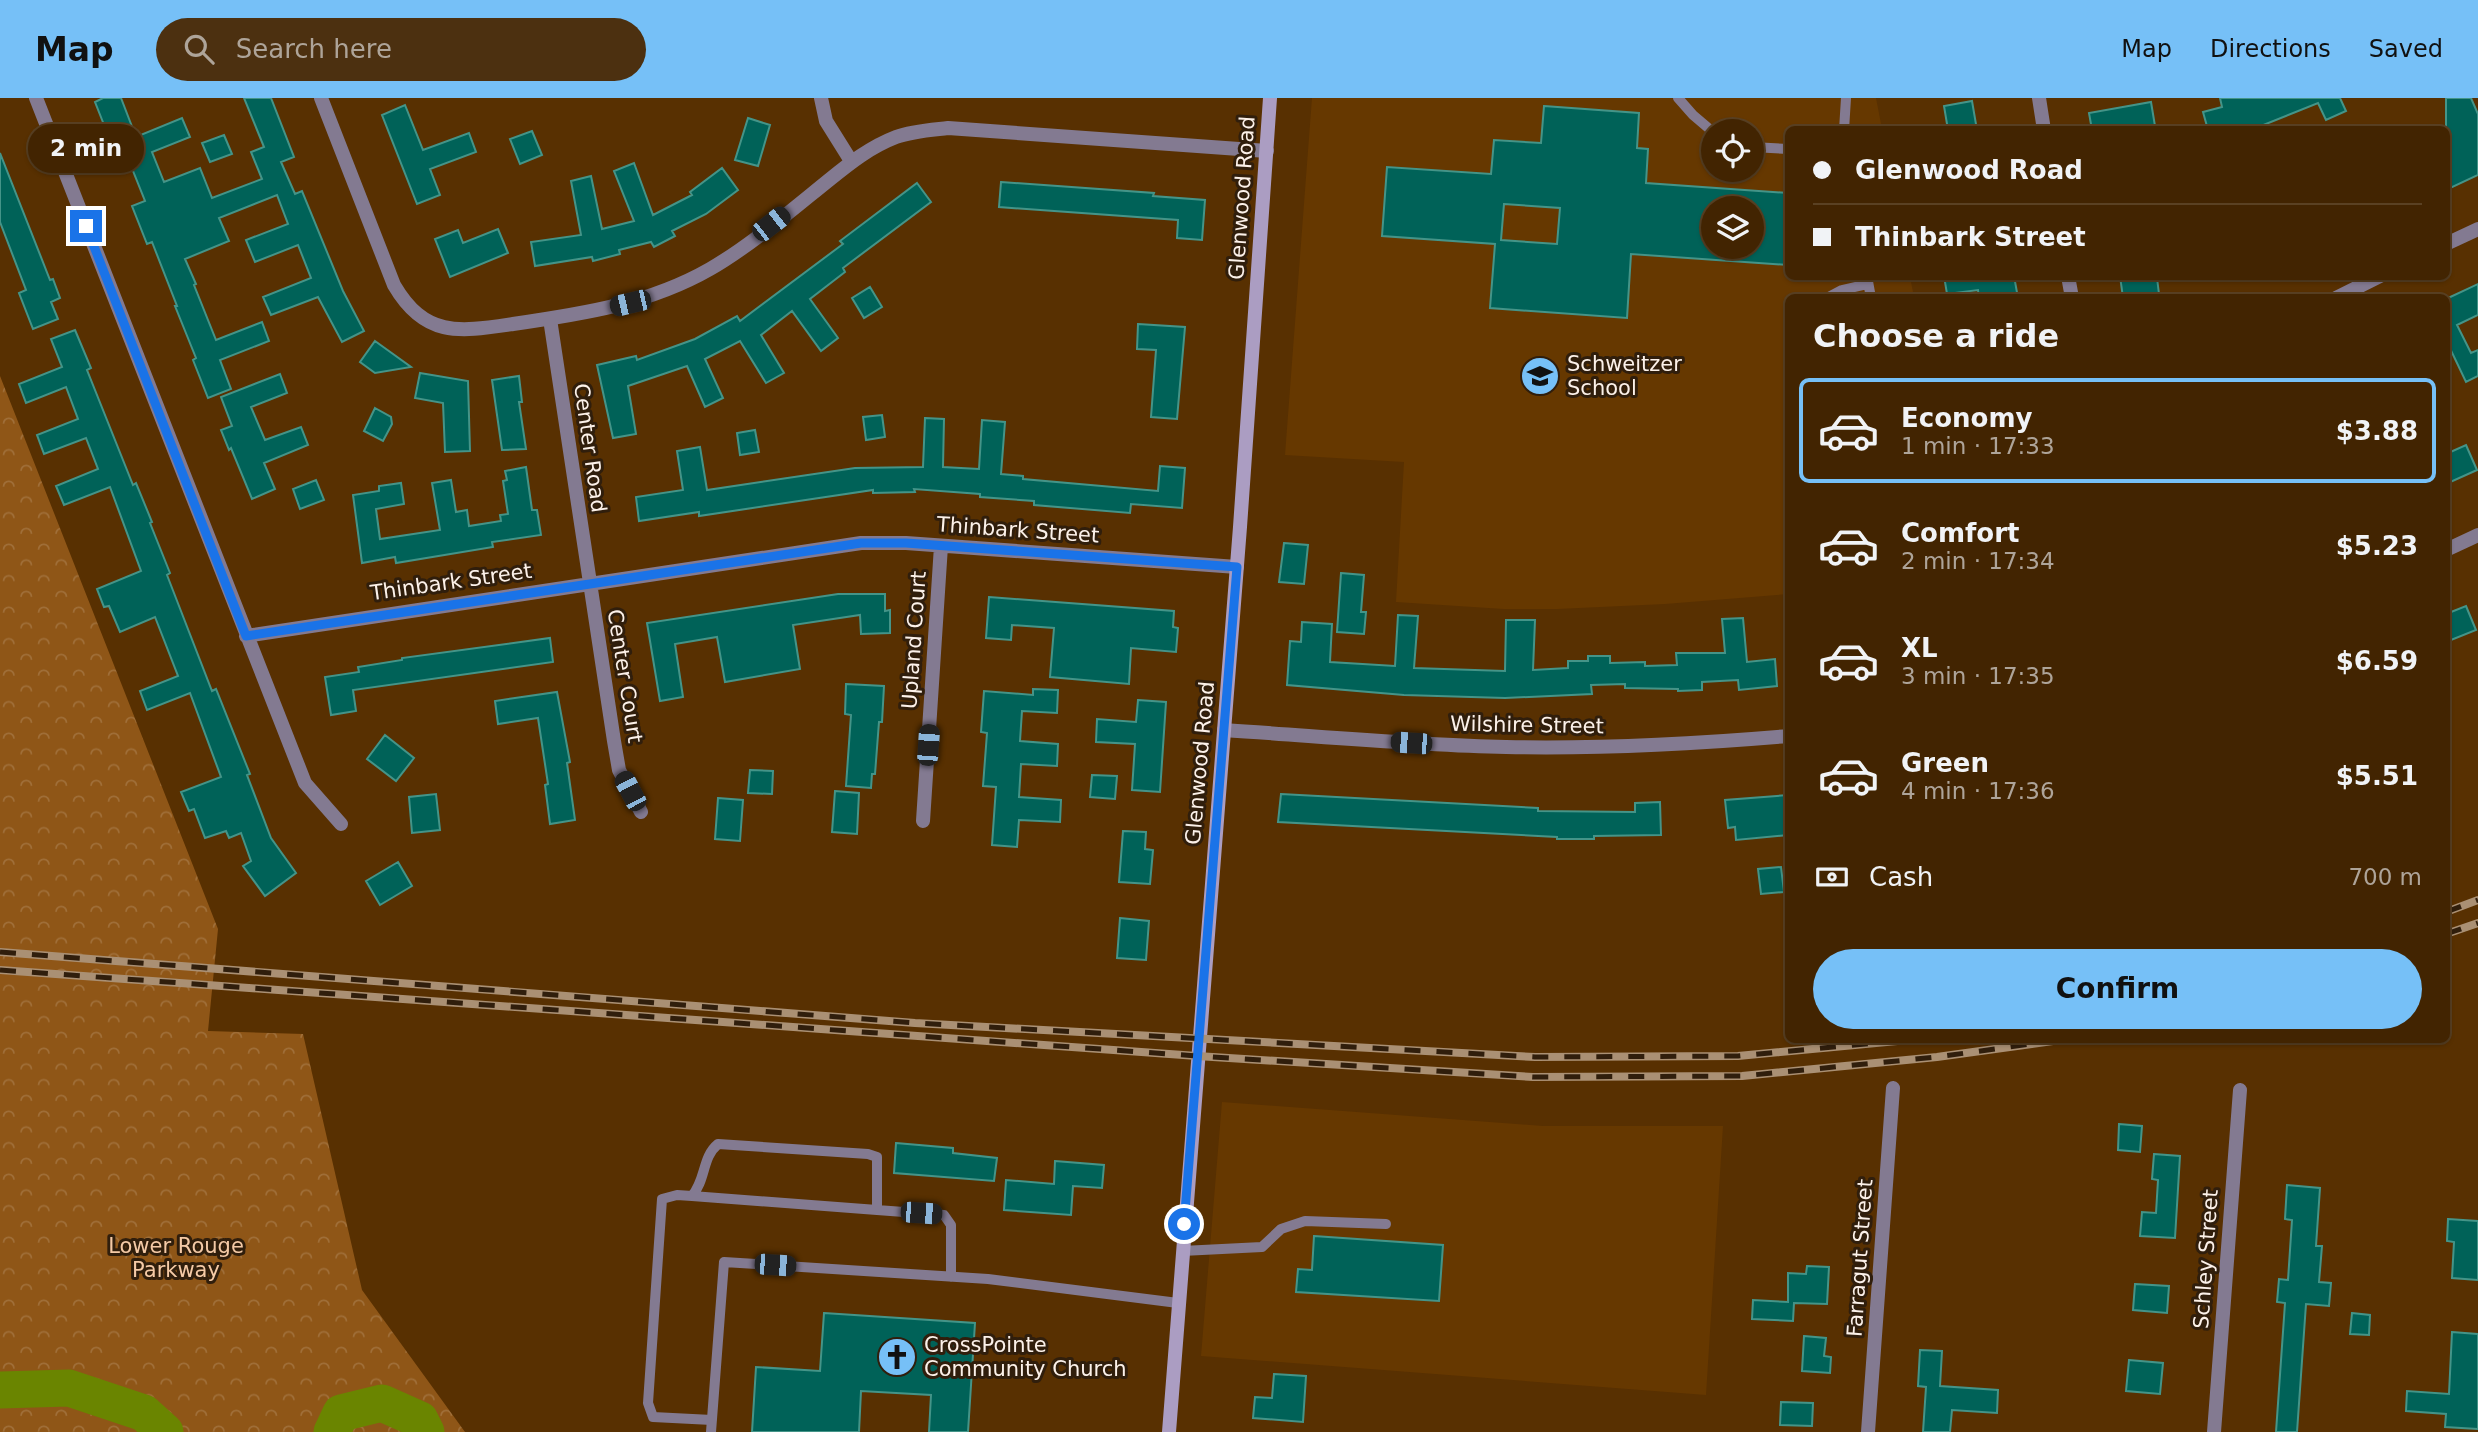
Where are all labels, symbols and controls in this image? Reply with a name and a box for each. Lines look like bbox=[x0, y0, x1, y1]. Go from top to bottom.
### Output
search box bbox=[156, 18, 646, 81]
text: Map bbox=[35, 30, 114, 69]
icon: search bbox=[180, 30, 218, 68]
text: Search here bbox=[236, 34, 392, 64]
text: Map bbox=[2121, 35, 2172, 63]
text: Directions bbox=[2210, 35, 2331, 63]
text: Saved bbox=[2369, 35, 2443, 63]
street label: Glenwood Road bbox=[1224, 115, 1260, 281]
map controls bbox=[1701, 119, 1764, 259]
button: locate bbox=[1701, 119, 1764, 182]
callout: 2 min bbox=[28, 124, 144, 174]
text: 2 min bbox=[50, 135, 122, 161]
text: Glenwood Road bbox=[1855, 155, 2083, 185]
button: layers bbox=[1701, 196, 1764, 259]
car bbox=[748, 203, 795, 245]
route end bbox=[70, 210, 102, 242]
text: Thinbark Street bbox=[1855, 222, 2086, 252]
car bbox=[608, 288, 653, 318]
text: Choose a ride bbox=[1813, 317, 2059, 355]
place label: Schweitzer School bbox=[1567, 352, 1682, 400]
school or university icon: Schweitzer School bbox=[1519, 355, 1561, 397]
street label: Center Road bbox=[569, 382, 611, 514]
icon: car bbox=[1817, 399, 1880, 462]
text: Economy bbox=[1901, 403, 2032, 433]
text: $3.88 bbox=[2336, 416, 2418, 446]
text: 1 min · 17:33 bbox=[1901, 433, 2055, 459]
street label: Thinbark Street bbox=[935, 512, 1100, 548]
icon: car bbox=[1817, 514, 1880, 577]
text: Comfort bbox=[1901, 518, 2019, 548]
text: $5.23 bbox=[2336, 531, 2418, 561]
text: 2 min · 17:34 bbox=[1901, 548, 2055, 574]
street label: Thinbark Street bbox=[368, 559, 533, 605]
street label: Upland Court bbox=[897, 570, 931, 710]
street label: Center Court bbox=[603, 607, 647, 745]
icon: car bbox=[1817, 629, 1880, 692]
text: XL bbox=[1901, 633, 1938, 663]
text: $6.59 bbox=[2336, 646, 2418, 676]
text: 3 min · 17:35 bbox=[1901, 663, 2055, 689]
street label: Glenwood Road bbox=[1181, 680, 1219, 846]
street label: Wilshire Street bbox=[1450, 712, 1604, 738]
car bbox=[917, 723, 940, 767]
car bbox=[1390, 731, 1433, 755]
icon: car bbox=[1817, 744, 1880, 807]
text: Green bbox=[1901, 748, 1989, 778]
text: $5.51 bbox=[2336, 761, 2418, 791]
car bbox=[611, 768, 650, 814]
text: 4 min · 17:36 bbox=[1901, 778, 2055, 804]
icon: cash bbox=[1813, 858, 1851, 896]
text: Cash bbox=[1869, 862, 1933, 892]
text: 700 m bbox=[2348, 864, 2422, 890]
button: Confirm bbox=[1813, 949, 2422, 1029]
street label: Farragut Street bbox=[1843, 1178, 1877, 1338]
street label: Schley Street bbox=[2189, 1188, 2223, 1330]
car bbox=[900, 1201, 943, 1225]
route start bbox=[1168, 1208, 1200, 1240]
park label: Lower Rouge Parkway bbox=[108, 1234, 244, 1282]
car bbox=[754, 1253, 797, 1277]
place label: CrossPointe Community Church bbox=[924, 1333, 1127, 1381]
church icon: CrossPointe Community Church bbox=[876, 1336, 918, 1378]

